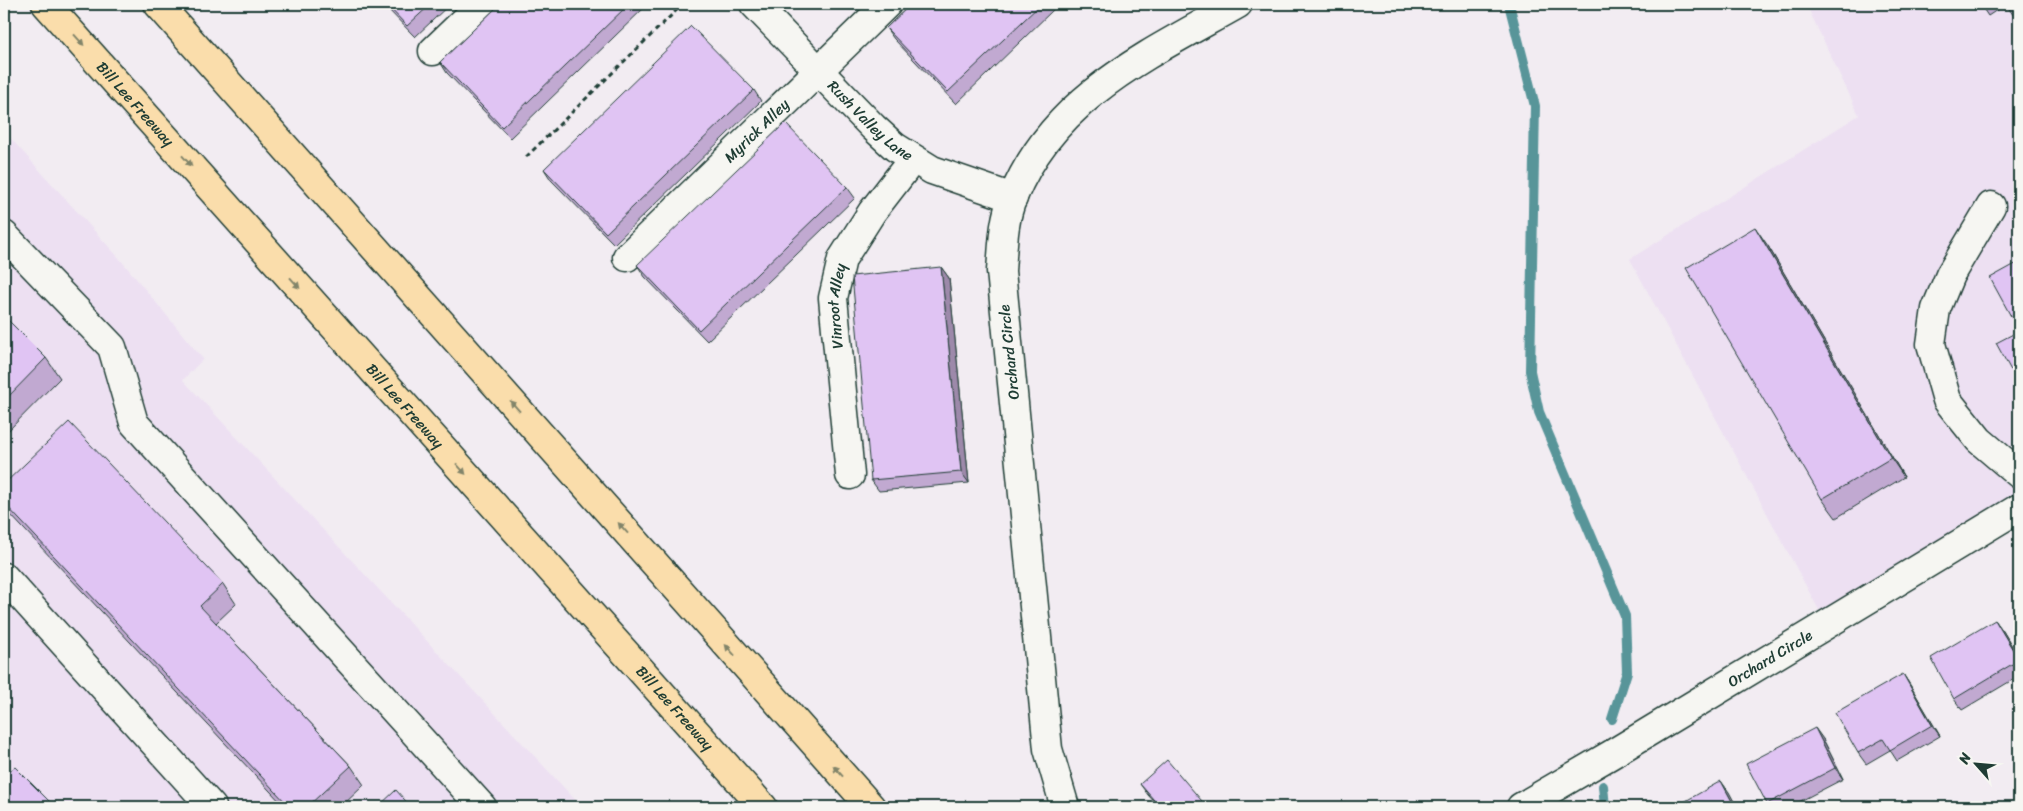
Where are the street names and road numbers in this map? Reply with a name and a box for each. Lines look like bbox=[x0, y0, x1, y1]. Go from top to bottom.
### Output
street label: Bill Lee Freeway bbox=[90, 55, 181, 153]
street label: Rush Valley Lane bbox=[821, 74, 918, 168]
street label: Myrick Alley bbox=[718, 92, 796, 169]
street label: Vinroot Alley bbox=[820, 260, 854, 350]
street label: Orchard Circle bbox=[991, 303, 1027, 401]
street label: Bill Lee Freeway bbox=[360, 357, 451, 455]
street label: Orchard Circle bbox=[1722, 623, 1818, 694]
street label: Bill Lee Freeway bbox=[629, 659, 720, 757]

